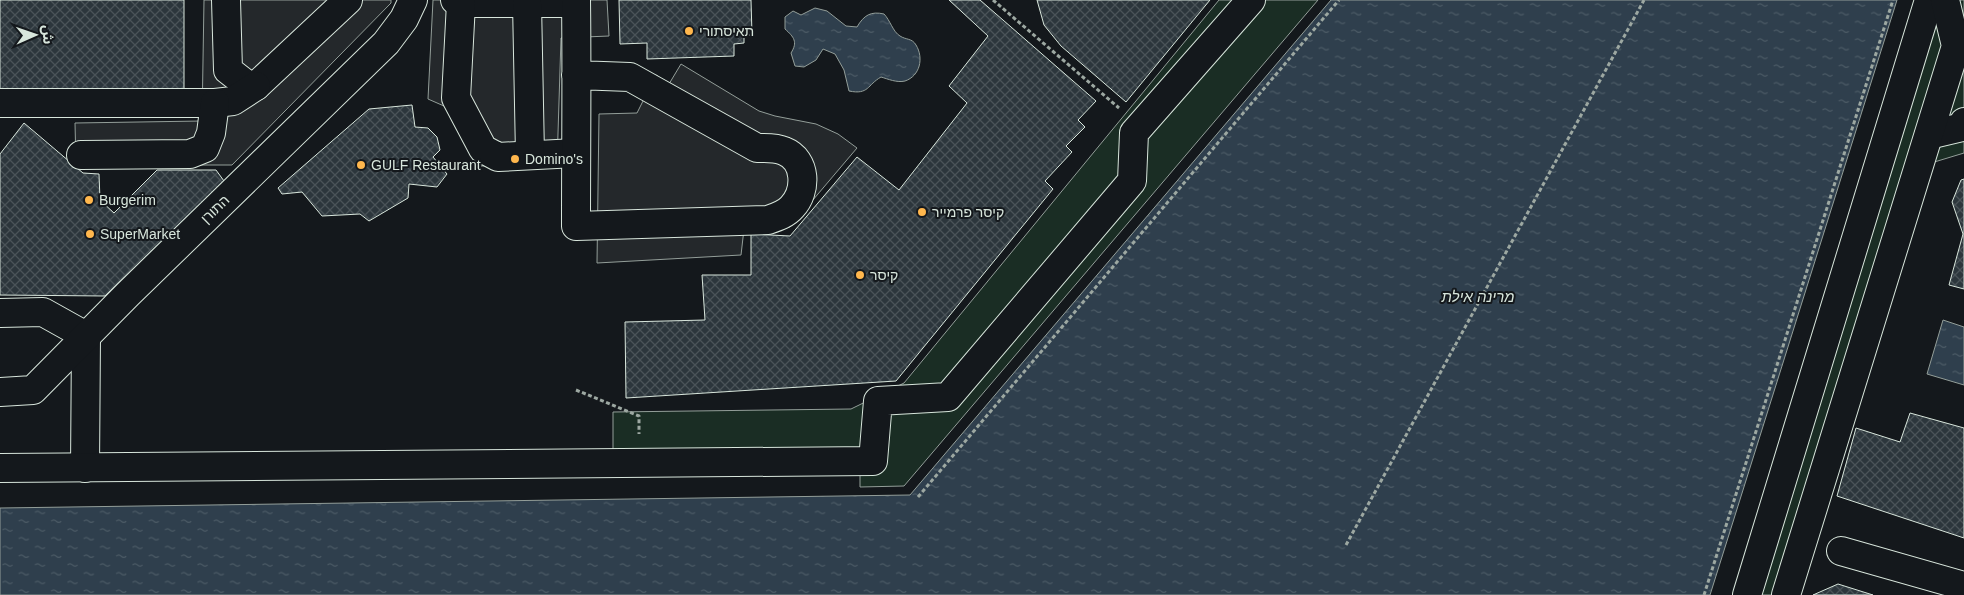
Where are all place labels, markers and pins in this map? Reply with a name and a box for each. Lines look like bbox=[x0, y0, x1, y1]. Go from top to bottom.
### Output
place label: תאיסתורי bbox=[699, 23, 754, 39]
marker: תאיסתורי bbox=[683, 25, 695, 37]
place label: Domino's bbox=[525, 151, 583, 167]
marker: Domino's bbox=[509, 153, 521, 165]
place label: GULF Restaurant bbox=[371, 157, 481, 173]
marker: GULF Restaurant bbox=[355, 159, 367, 171]
place label: Burgerim bbox=[99, 192, 156, 208]
marker: Burgerim bbox=[83, 194, 95, 206]
place label: קיסר פרמייר bbox=[932, 204, 1004, 220]
marker: קיסר פרמייר bbox=[916, 206, 928, 218]
place label: SuperMarket bbox=[100, 226, 180, 242]
marker: SuperMarket bbox=[84, 228, 96, 240]
place label: קיסר bbox=[870, 267, 898, 283]
marker: קיסר bbox=[854, 269, 866, 281]

